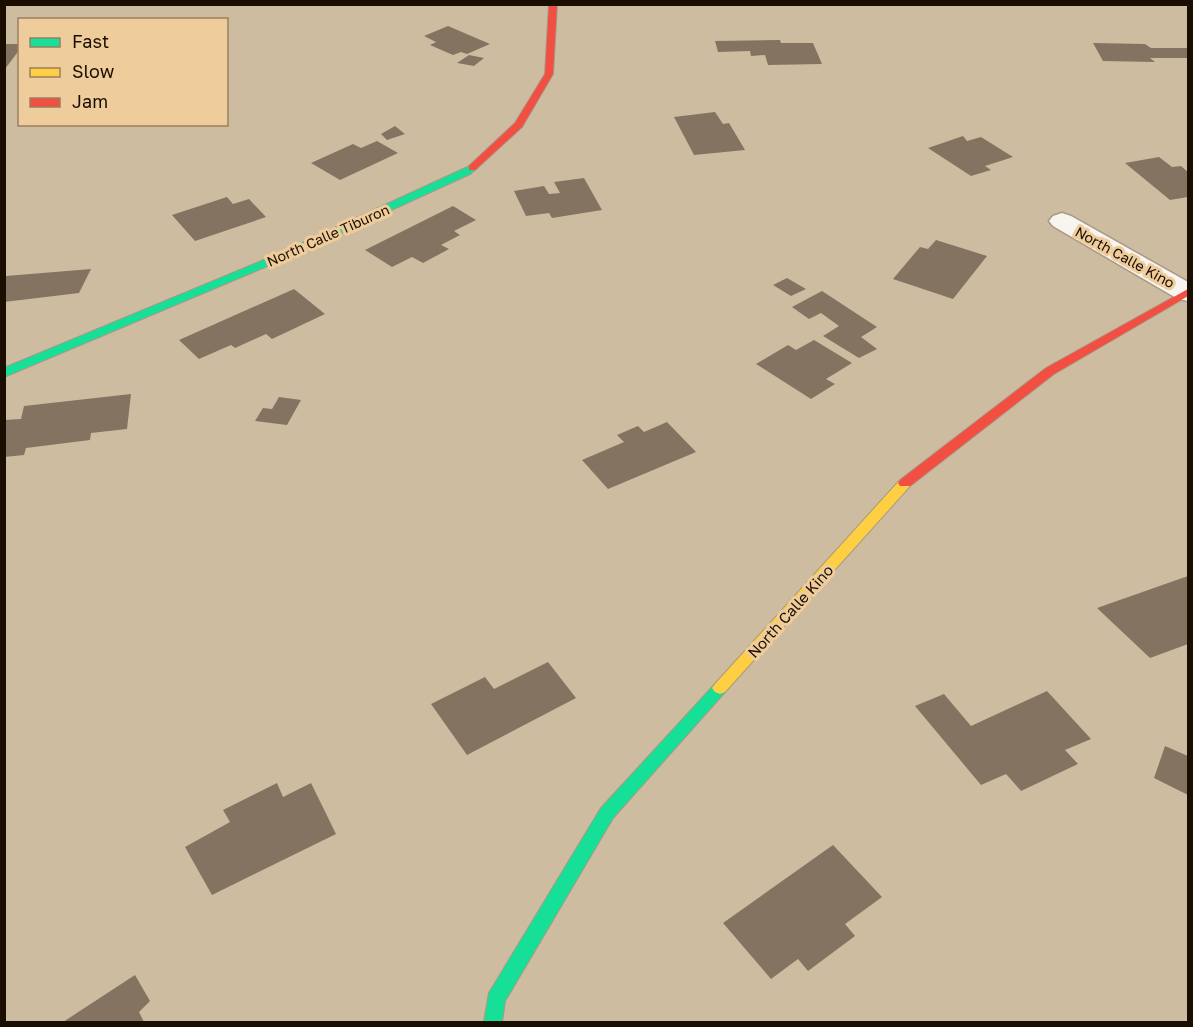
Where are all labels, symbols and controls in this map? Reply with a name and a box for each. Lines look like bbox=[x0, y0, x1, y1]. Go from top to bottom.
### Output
legend bbox=[18, 18, 228, 126]
text: Fast bbox=[72, 30, 109, 52]
text: Slow bbox=[72, 60, 115, 82]
text: Jam bbox=[72, 90, 108, 112]
street label: North Calle Tiburon bbox=[264, 200, 392, 270]
street label: North Calle Kino bbox=[1072, 223, 1178, 291]
street label: North Calle Kino bbox=[744, 561, 836, 661]

